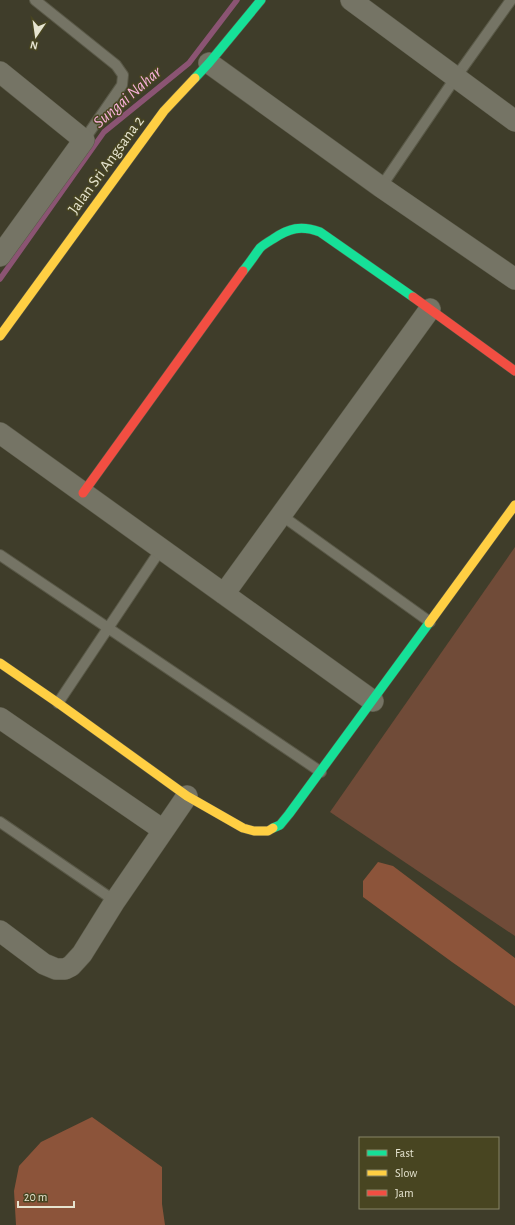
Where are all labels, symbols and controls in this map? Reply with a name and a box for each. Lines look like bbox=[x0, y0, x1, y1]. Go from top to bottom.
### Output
north arrow bbox=[16, 16, 56, 56]
text: N bbox=[29, 39, 39, 51]
water label: Sungai Nahar bbox=[90, 63, 165, 131]
street label: Jalan Sri Angsana 2 bbox=[65, 113, 147, 217]
legend bbox=[359, 1137, 499, 1209]
text: Fast bbox=[395, 1147, 414, 1159]
text: Slow bbox=[395, 1167, 417, 1179]
scale bar bbox=[18, 1183, 74, 1209]
text: Jam bbox=[395, 1187, 414, 1199]
text: 20 m bbox=[24, 1191, 47, 1203]

